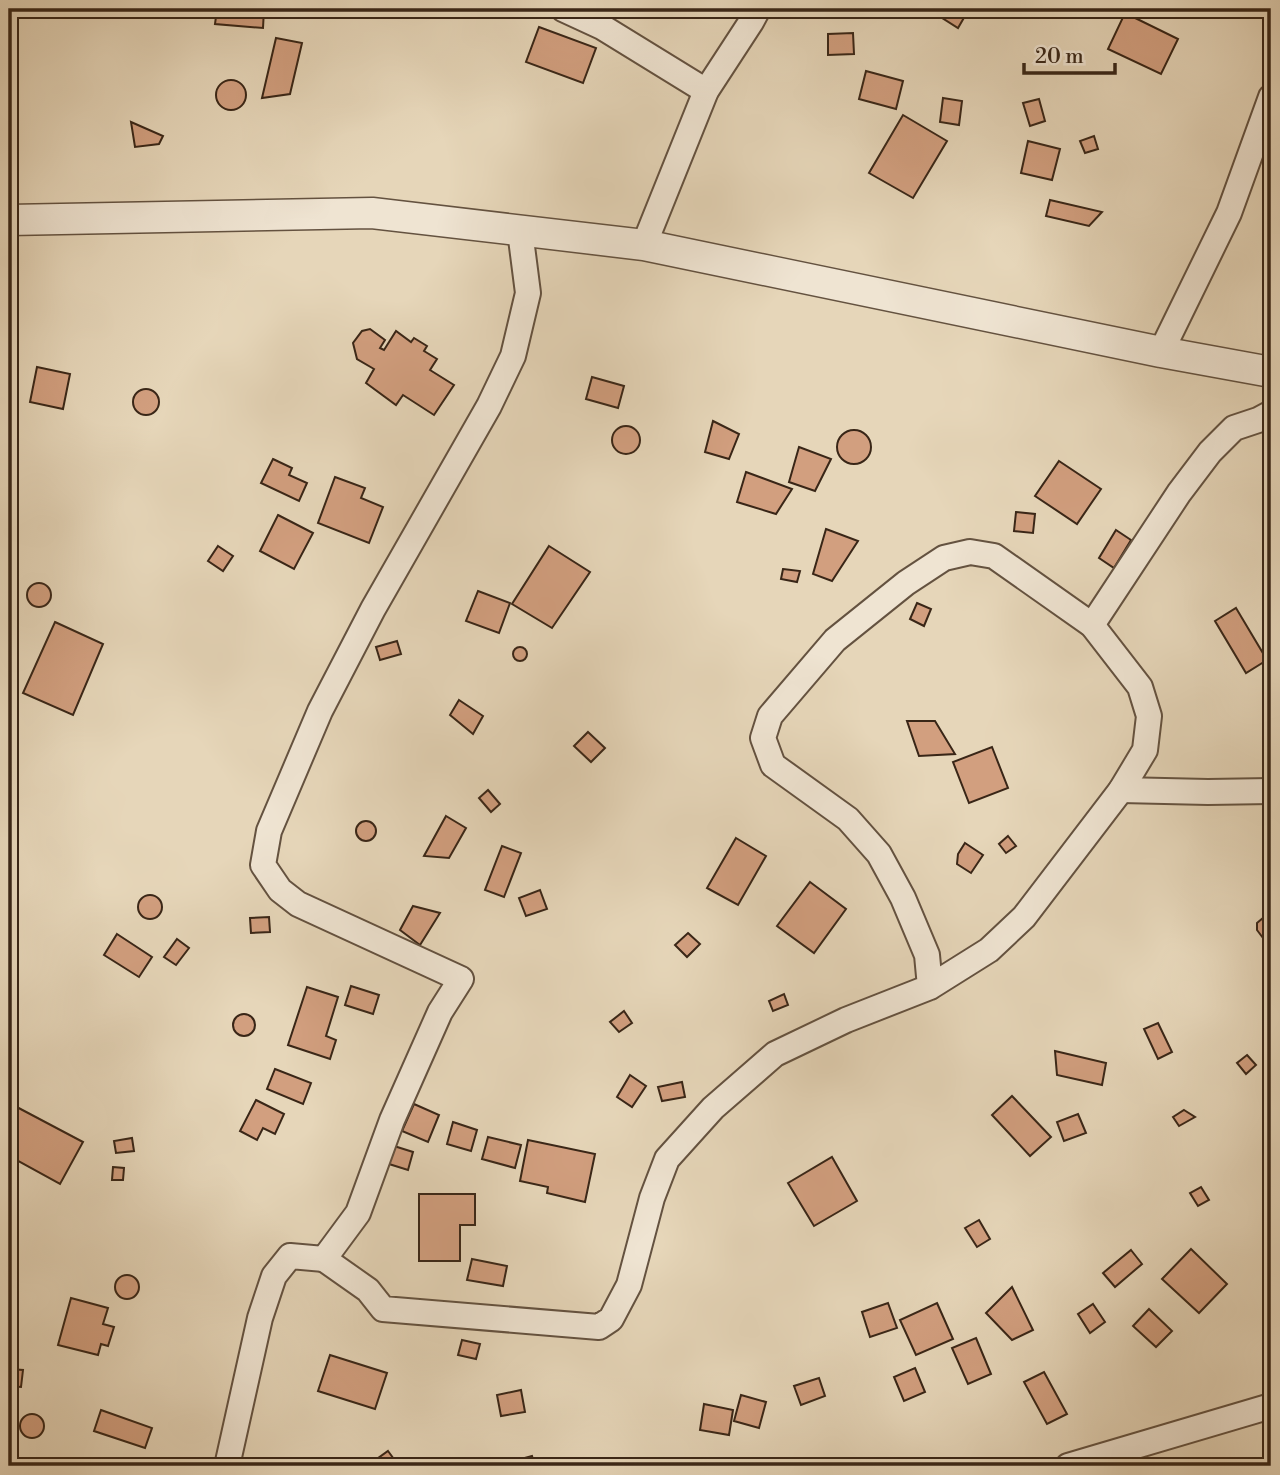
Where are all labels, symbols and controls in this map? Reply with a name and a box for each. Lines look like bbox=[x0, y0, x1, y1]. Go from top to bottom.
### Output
scale bar bbox=[1024, 32, 1116, 76]
text: 20 m bbox=[1035, 44, 1084, 70]

